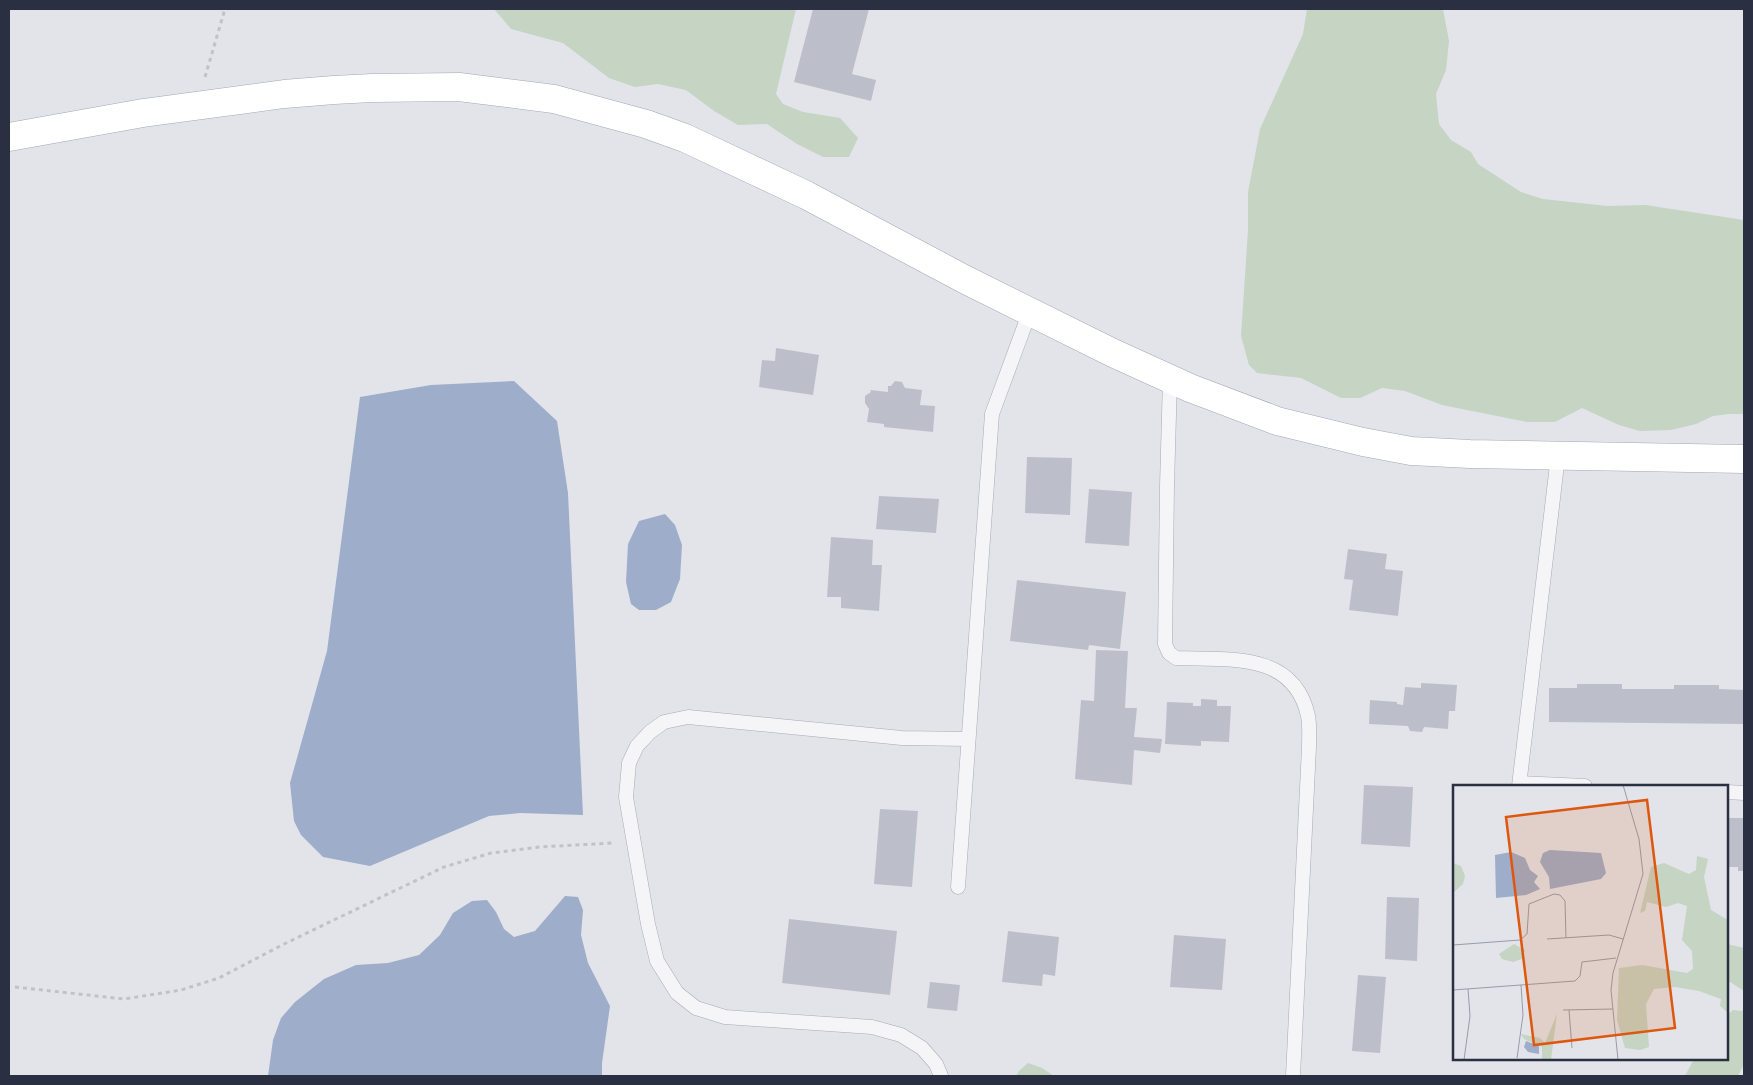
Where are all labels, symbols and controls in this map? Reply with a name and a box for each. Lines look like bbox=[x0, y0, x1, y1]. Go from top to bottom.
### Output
inset map bbox=[1453, 785, 1728, 1060]

